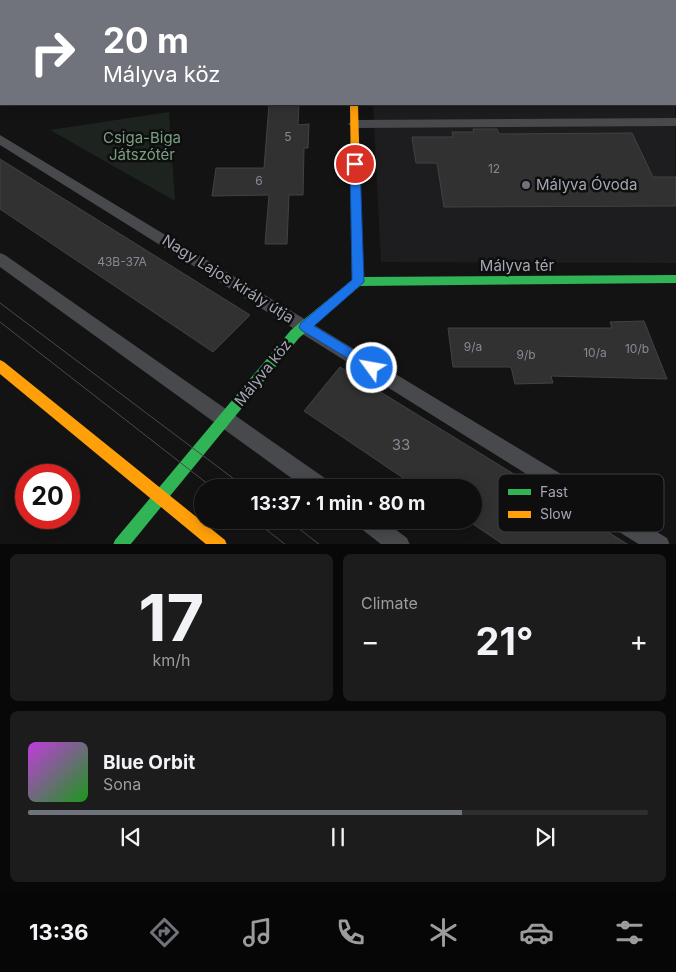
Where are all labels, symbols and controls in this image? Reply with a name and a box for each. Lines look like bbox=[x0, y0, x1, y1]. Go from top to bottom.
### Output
text: 20 m bbox=[103, 19, 189, 61]
icon: right bbox=[20, 20, 85, 85]
text: Mályva köz bbox=[103, 61, 220, 87]
park label: Csiga-Biga Játszótér bbox=[103, 128, 181, 164]
house number: 5 bbox=[284, 129, 292, 144]
pin bbox=[334, 143, 376, 185]
icon: arrive bbox=[341, 150, 369, 178]
house number: 12 bbox=[488, 161, 500, 176]
house number: 6 bbox=[255, 173, 263, 188]
place label: Mályva Óvoda bbox=[536, 175, 637, 194]
marker: Mályva Óvoda bbox=[520, 179, 532, 191]
street label: Nagy Lajos király útja bbox=[159, 230, 298, 327]
house number: 43B-37A bbox=[97, 254, 147, 269]
street label: Mályva tér bbox=[480, 256, 554, 275]
street label: Mályva köz bbox=[230, 336, 295, 410]
house number: 9/a bbox=[464, 339, 482, 354]
position arrow bbox=[345, 341, 397, 393]
house number: 10/b bbox=[625, 341, 649, 356]
house number: 10/a bbox=[583, 345, 607, 360]
house number: 9/b bbox=[516, 347, 536, 362]
house number: 33 bbox=[392, 435, 410, 454]
speed limit sign: 20 bbox=[15, 464, 80, 529]
legend bbox=[498, 474, 664, 532]
text: Fast bbox=[540, 483, 568, 500]
text: 13:37 · 1 min · 80 m bbox=[251, 492, 425, 515]
text: Slow bbox=[540, 505, 572, 522]
text: 17 bbox=[139, 578, 204, 657]
text: Climate bbox=[361, 593, 418, 613]
text: 21° bbox=[476, 618, 533, 664]
text: − bbox=[361, 624, 380, 658]
text: + bbox=[629, 624, 648, 658]
text: km/h bbox=[152, 650, 191, 670]
text: Blue Orbit bbox=[103, 751, 195, 774]
text: Sona bbox=[103, 774, 141, 794]
icon: previous bbox=[117, 823, 145, 851]
icon: pause bbox=[324, 823, 352, 851]
icon: next bbox=[531, 823, 559, 851]
icon: directions bbox=[147, 915, 182, 950]
icon: music bbox=[240, 915, 275, 950]
icon: phone bbox=[333, 915, 368, 950]
icon: climate bbox=[426, 915, 461, 950]
icon: car bbox=[519, 915, 554, 950]
icon: filters bbox=[612, 915, 647, 950]
text: 13:36 bbox=[29, 919, 89, 945]

